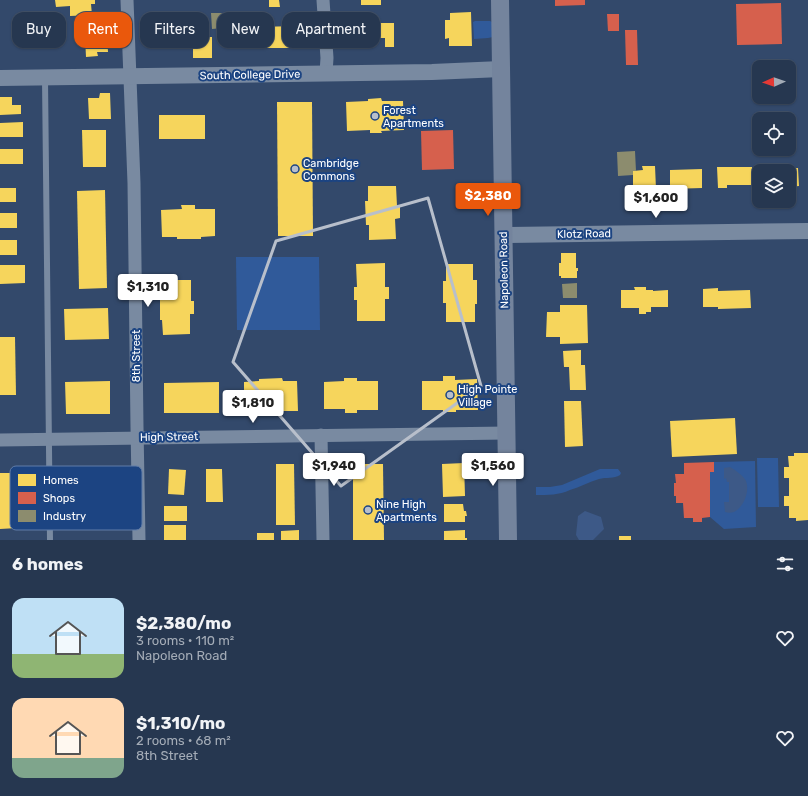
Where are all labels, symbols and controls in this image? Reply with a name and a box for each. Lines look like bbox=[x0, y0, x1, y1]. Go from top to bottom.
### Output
chip: Buy bbox=[12, 12, 66, 48]
chip: Rent bbox=[74, 12, 132, 48]
chip: Filters bbox=[140, 12, 209, 48]
chip: New bbox=[217, 12, 274, 48]
chip: Apartment bbox=[282, 12, 380, 48]
north arrow bbox=[752, 60, 796, 104]
map controls bbox=[752, 60, 796, 208]
street label: South College Drive bbox=[200, 68, 300, 82]
place label: Forest Apartments bbox=[383, 104, 444, 130]
marker: Forest Apartments bbox=[370, 111, 380, 121]
button: locate bbox=[752, 112, 796, 156]
place label: Cambridge Commons bbox=[303, 157, 359, 183]
marker: Cambridge Commons bbox=[290, 164, 300, 174]
button: layers bbox=[752, 164, 796, 208]
pin: $2,380 bbox=[455, 183, 521, 217]
pin: $1,600 bbox=[623, 185, 689, 219]
text: $2,380 bbox=[465, 188, 511, 203]
text: $1,600 bbox=[634, 190, 678, 205]
street label: Klotz Road bbox=[557, 227, 611, 241]
street label: Napoleon Road bbox=[497, 231, 511, 309]
pin: $1,310 bbox=[115, 274, 181, 308]
text: $1,310 bbox=[127, 279, 169, 294]
street label: 8th Street bbox=[130, 329, 143, 382]
place label: High Pointe Village bbox=[458, 383, 518, 409]
pin: $1,810 bbox=[220, 390, 286, 424]
marker: High Pointe Village bbox=[445, 390, 455, 400]
text: $1,810 bbox=[232, 395, 274, 410]
street label: High Street bbox=[140, 430, 199, 444]
pin: $1,940 bbox=[301, 453, 367, 487]
pin: $1,560 bbox=[460, 453, 526, 487]
text: $1,940 bbox=[312, 458, 356, 473]
text: $1,560 bbox=[471, 458, 515, 473]
legend bbox=[10, 466, 142, 530]
text: Homes bbox=[43, 474, 79, 487]
text: Shops bbox=[43, 492, 75, 505]
place label: Nine High Apartments bbox=[376, 498, 437, 524]
marker: Nine High Apartments bbox=[363, 505, 373, 515]
text: Industry bbox=[43, 510, 86, 523]
icon: filters bbox=[774, 553, 796, 575]
text: 6 homes bbox=[12, 554, 83, 574]
text: $2,380/mo bbox=[136, 613, 231, 633]
icon: home bbox=[44, 614, 92, 662]
icon: heart bbox=[774, 627, 796, 649]
text: 3 rooms · 110 m² bbox=[136, 633, 234, 648]
text: Napoleon Road bbox=[136, 648, 227, 663]
text: $1,310/mo bbox=[136, 713, 225, 733]
icon: home bbox=[44, 714, 92, 762]
icon: heart bbox=[774, 727, 796, 749]
text: 2 rooms · 68 m² bbox=[136, 733, 231, 748]
text: 8th Street bbox=[136, 748, 198, 763]

